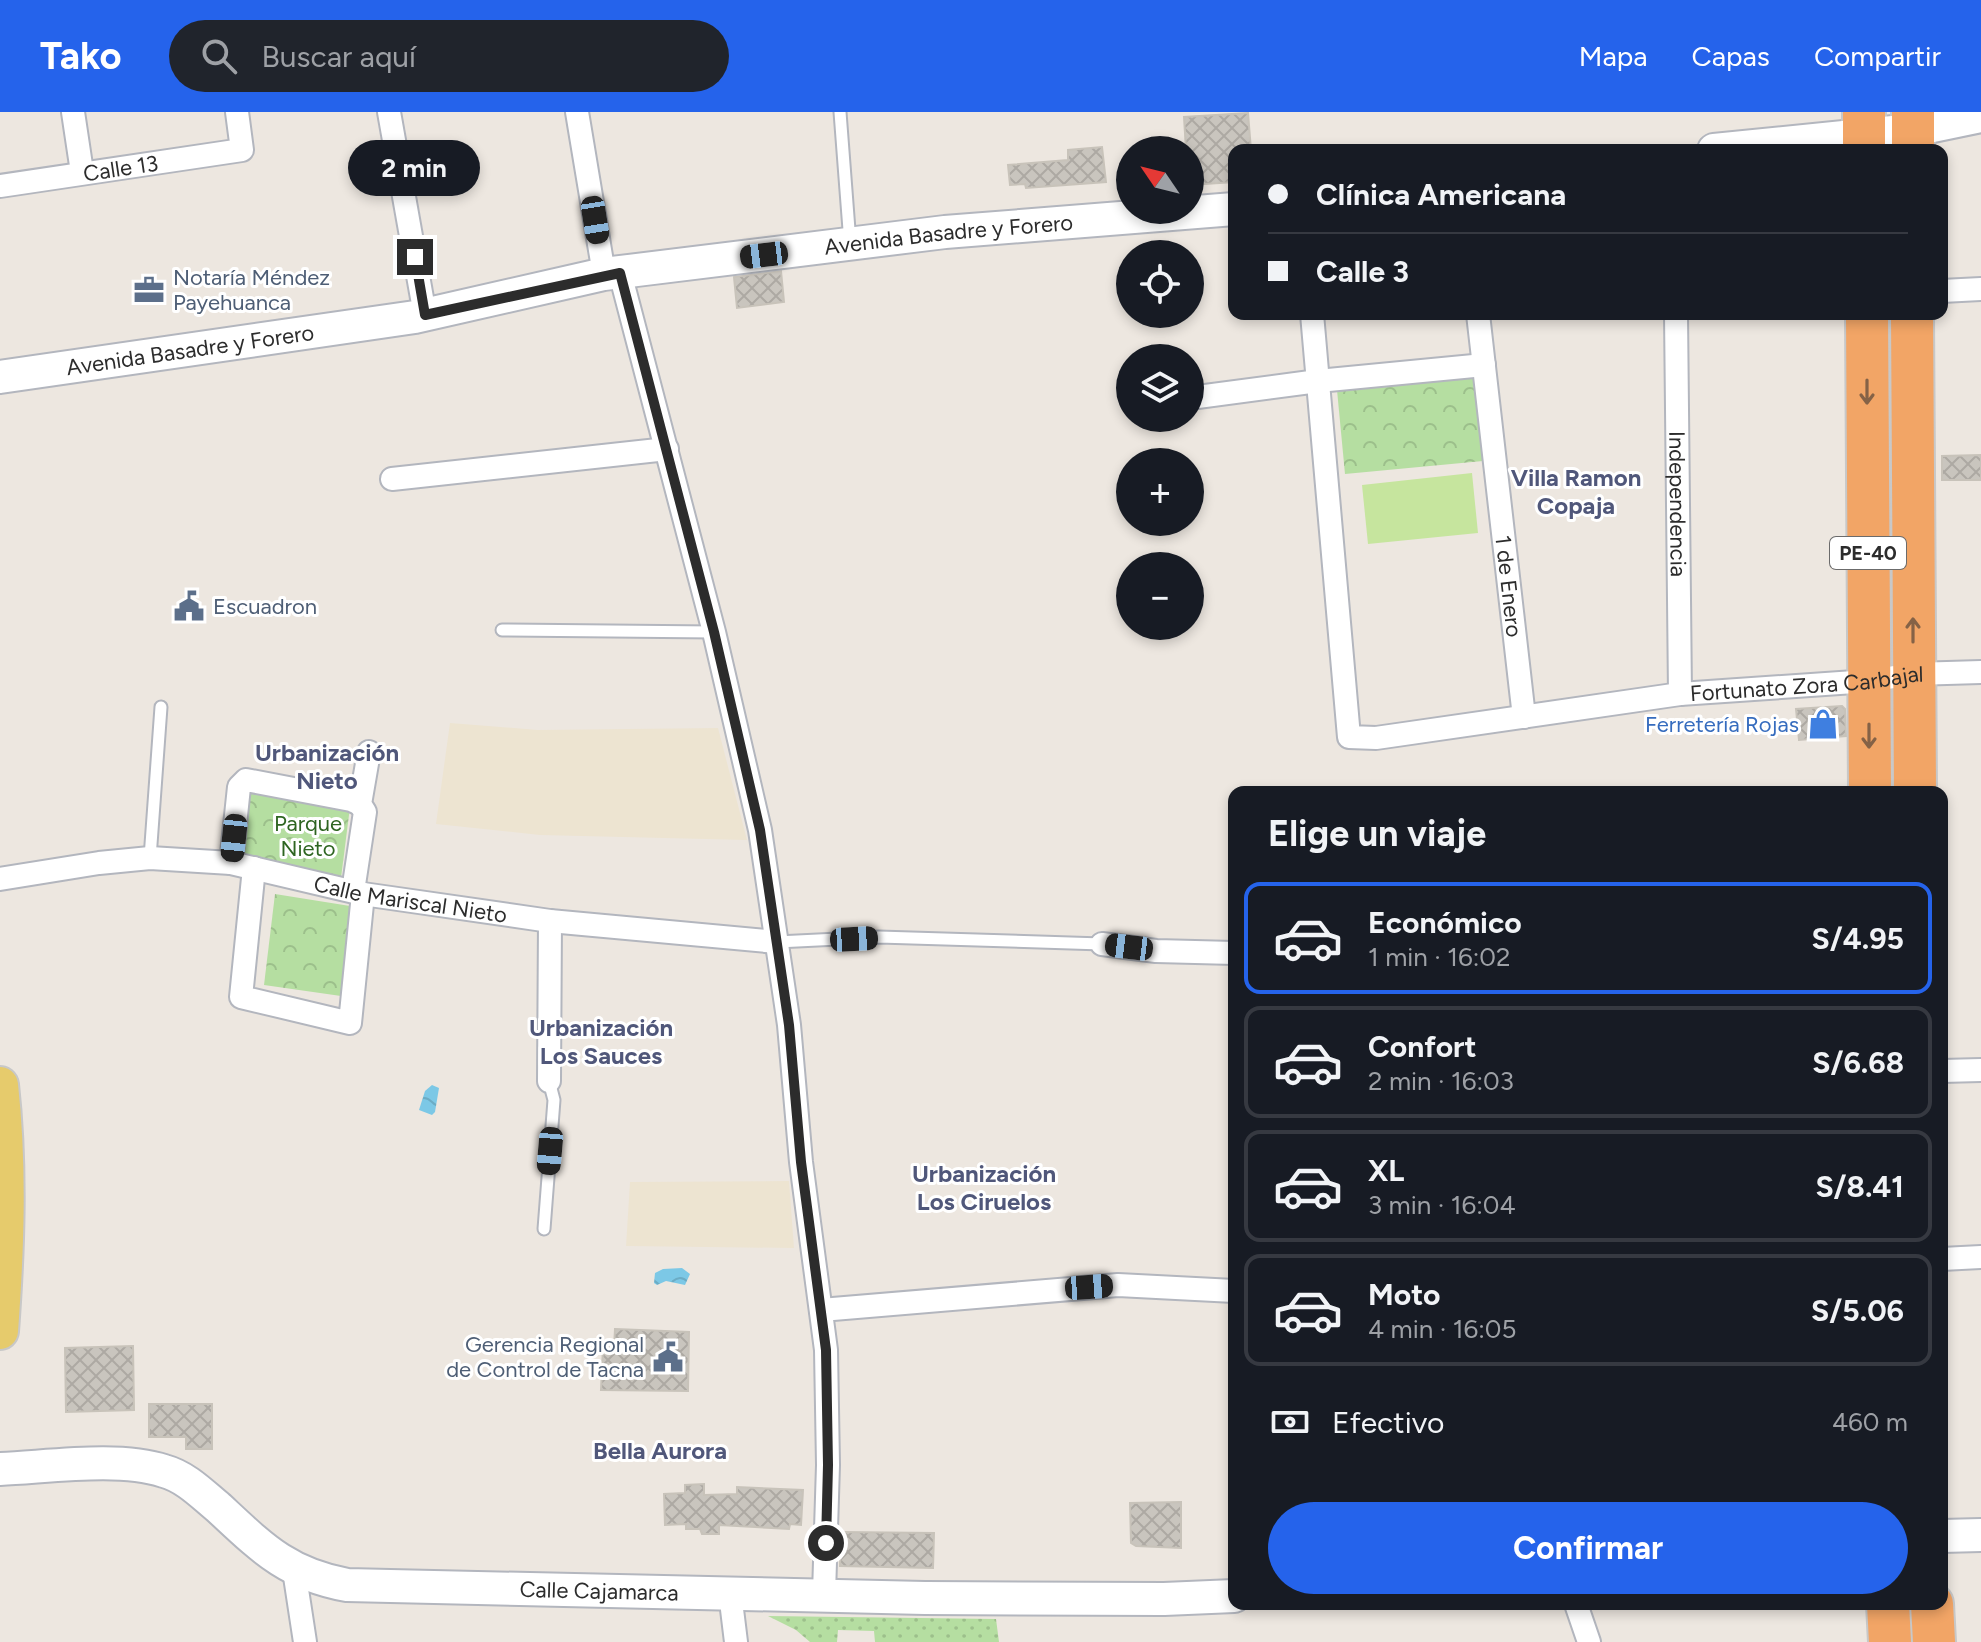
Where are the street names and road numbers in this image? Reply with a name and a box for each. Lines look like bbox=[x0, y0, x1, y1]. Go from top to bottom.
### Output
street label: Calle 13 bbox=[82, 150, 160, 187]
street label: Avenida Basadre y Forero bbox=[823, 209, 1074, 261]
street label: Avenida Basadre y Forero bbox=[64, 319, 316, 381]
street label: Independencia bbox=[1663, 431, 1692, 577]
street label: 1 de Enero bbox=[1489, 534, 1528, 639]
road number: PE-40 bbox=[1830, 537, 1906, 569]
street label: Fortunato Zora Carbajal bbox=[1689, 660, 1924, 707]
street label: Calle Mariscal Nieto bbox=[311, 870, 509, 929]
street label: Calle Cajamarca bbox=[519, 1576, 679, 1606]

